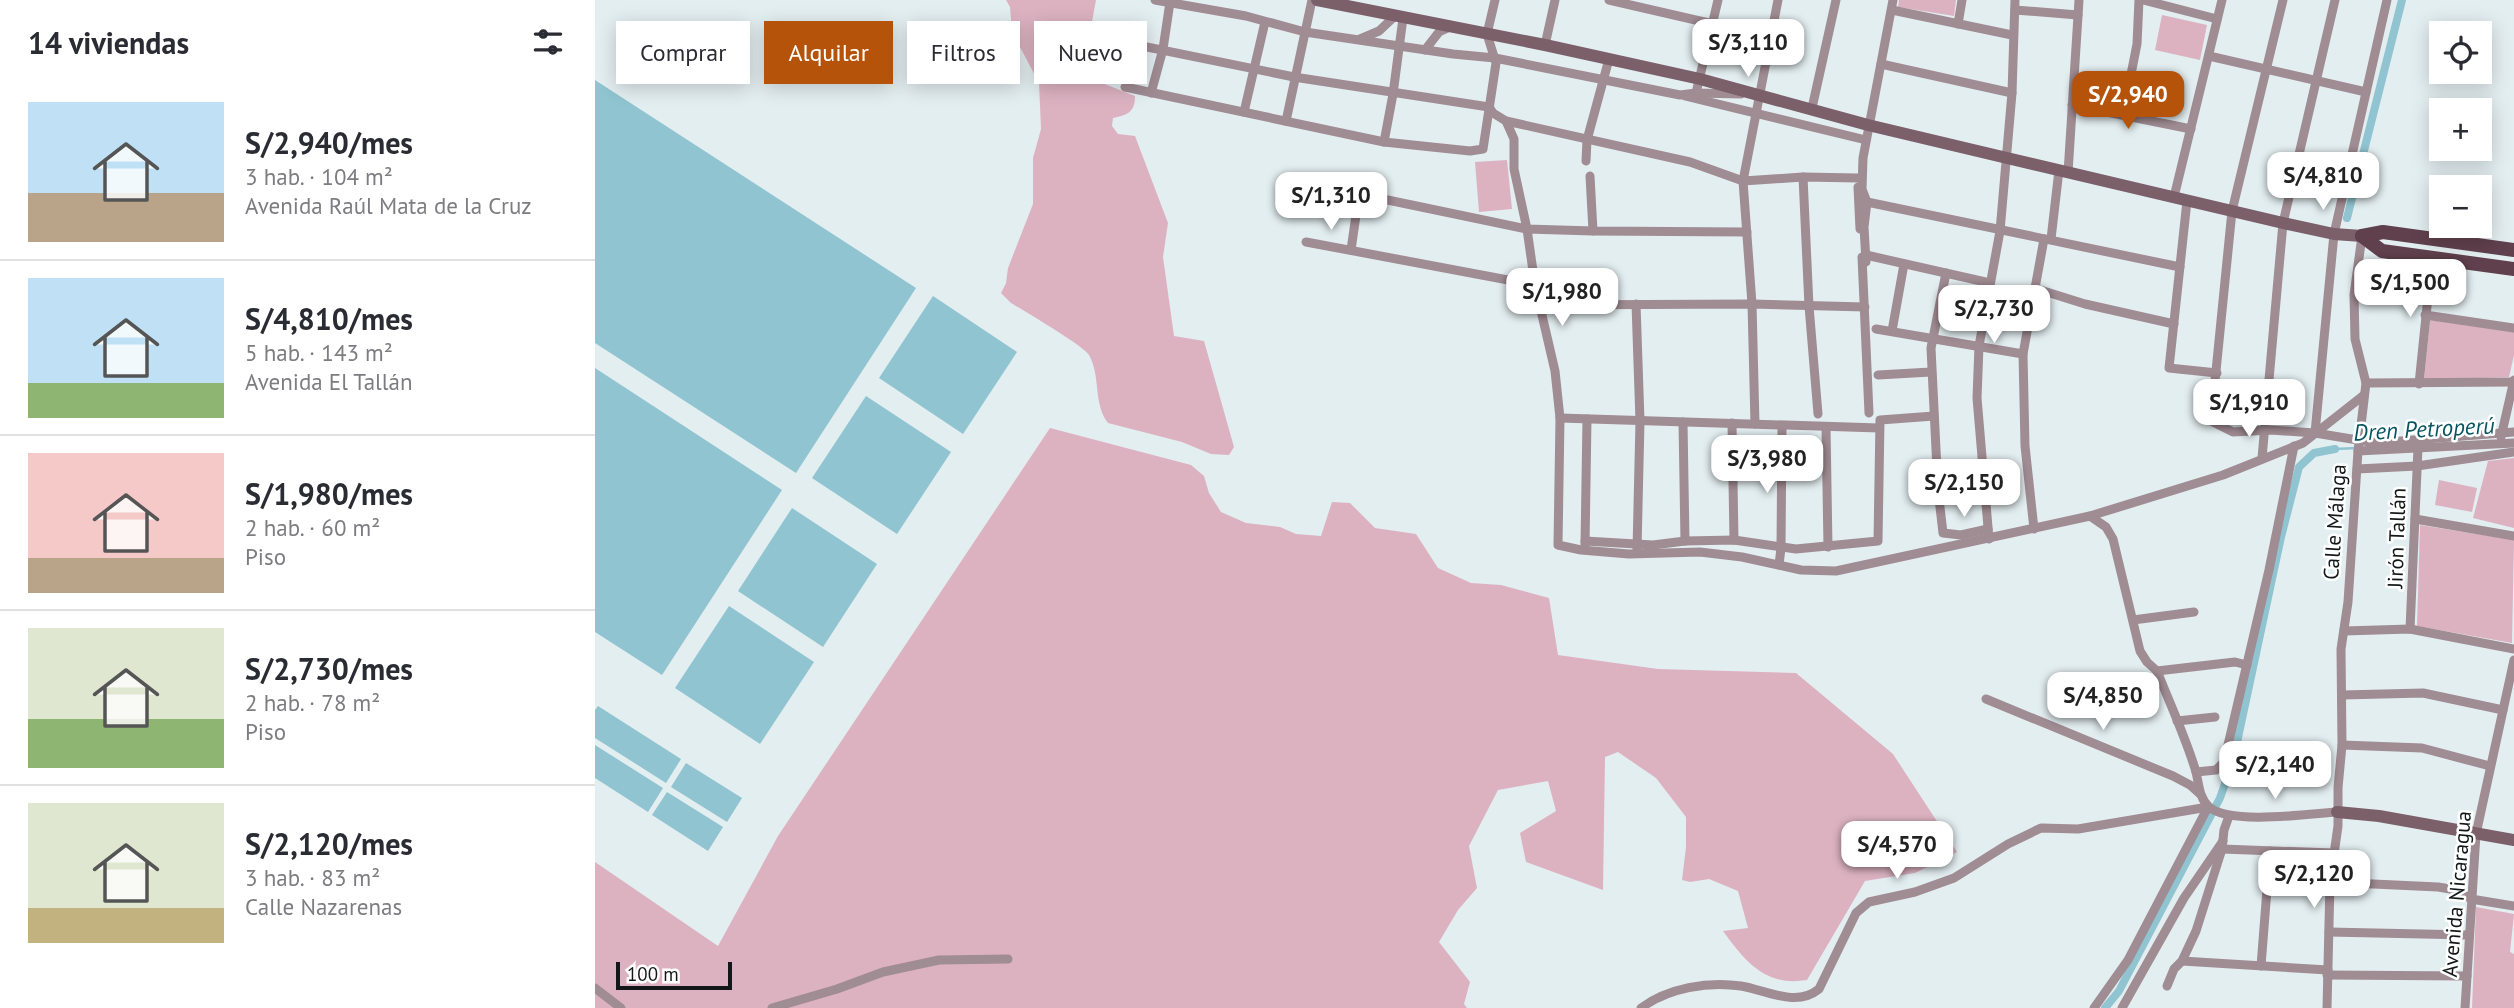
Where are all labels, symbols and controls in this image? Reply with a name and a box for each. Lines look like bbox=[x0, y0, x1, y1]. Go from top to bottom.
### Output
pin: S/3,110 bbox=[1683, 20, 1813, 79]
chip: Comprar bbox=[616, 21, 750, 84]
chip: Alquilar bbox=[764, 21, 893, 84]
chip: Filtros bbox=[907, 21, 1020, 84]
chip: Nuevo bbox=[1034, 21, 1147, 84]
map controls bbox=[2429, 21, 2492, 238]
button: locate bbox=[2429, 21, 2492, 84]
text: 14 viviendas bbox=[28, 23, 189, 62]
icon: filters bbox=[529, 23, 567, 61]
text: S/3,110 bbox=[1708, 27, 1788, 56]
pin: S/2,940 bbox=[2063, 72, 2193, 131]
text: S/2,940 bbox=[2088, 79, 2168, 108]
button: + bbox=[2429, 98, 2492, 161]
text: S/2,940/mes bbox=[245, 123, 413, 162]
icon: home bbox=[84, 130, 168, 214]
pin: S/4,810 bbox=[2258, 152, 2388, 212]
text: S/4,810 bbox=[2283, 160, 2363, 189]
text: 3 hab. · 104 m² bbox=[245, 162, 393, 191]
pin: S/1,310 bbox=[1266, 173, 1396, 232]
button: − bbox=[2429, 175, 2492, 238]
text: S/1,310 bbox=[1291, 180, 1371, 209]
text: Avenida Raúl Mata de la Cruz bbox=[245, 191, 532, 220]
pin: S/1,500 bbox=[2345, 260, 2475, 319]
text: S/1,500 bbox=[2370, 267, 2450, 296]
pin: S/1,980 bbox=[1497, 268, 1627, 328]
text: S/1,980 bbox=[1522, 276, 1602, 305]
pin: S/2,730 bbox=[1929, 286, 2059, 345]
text: S/2,730 bbox=[1954, 293, 2034, 322]
text: S/4,810/mes bbox=[245, 299, 413, 338]
icon: home bbox=[84, 306, 168, 390]
text: 5 hab. · 143 m² bbox=[245, 338, 393, 367]
text: Avenida El Tallán bbox=[245, 367, 413, 396]
pin: S/1,910 bbox=[2184, 380, 2314, 439]
text: S/1,910 bbox=[2209, 387, 2289, 416]
water label: Dren Petroperú bbox=[2353, 410, 2496, 447]
pin: S/3,980 bbox=[1702, 435, 1832, 495]
text: S/3,980 bbox=[1727, 443, 1807, 472]
pin: S/2,150 bbox=[1899, 460, 2029, 519]
street label: Calle Málaga bbox=[2317, 463, 2352, 581]
text: S/2,150 bbox=[1924, 467, 2004, 496]
text: S/1,980/mes bbox=[245, 474, 413, 513]
icon: home bbox=[84, 481, 168, 565]
street label: Jirón Tallán bbox=[2381, 487, 2412, 590]
text: 2 hab. · 60 m² bbox=[245, 513, 380, 542]
text: Piso bbox=[245, 542, 286, 571]
text: S/2,730/mes bbox=[245, 649, 413, 688]
icon: home bbox=[84, 656, 168, 740]
pin: S/4,850 bbox=[2038, 672, 2168, 732]
text: S/4,850 bbox=[2063, 680, 2143, 709]
text: 2 hab. · 78 m² bbox=[245, 688, 380, 717]
text: Piso bbox=[245, 717, 286, 746]
pin: S/2,140 bbox=[2210, 742, 2340, 801]
text: S/2,140 bbox=[2235, 749, 2315, 778]
street label: Avenida Nicaragua bbox=[2436, 810, 2477, 978]
pin: S/4,570 bbox=[1832, 822, 1962, 881]
text: S/2,120/mes bbox=[245, 824, 413, 863]
text: S/4,570 bbox=[1857, 829, 1937, 858]
icon: home bbox=[84, 831, 168, 915]
pin: S/2,120 bbox=[2249, 850, 2379, 910]
text: S/2,120 bbox=[2274, 858, 2354, 887]
text: 3 hab. · 83 m² bbox=[245, 863, 380, 892]
text: Calle Nazarenas bbox=[245, 892, 402, 921]
scale bar bbox=[616, 959, 731, 991]
text: 100 m bbox=[627, 962, 679, 986]

